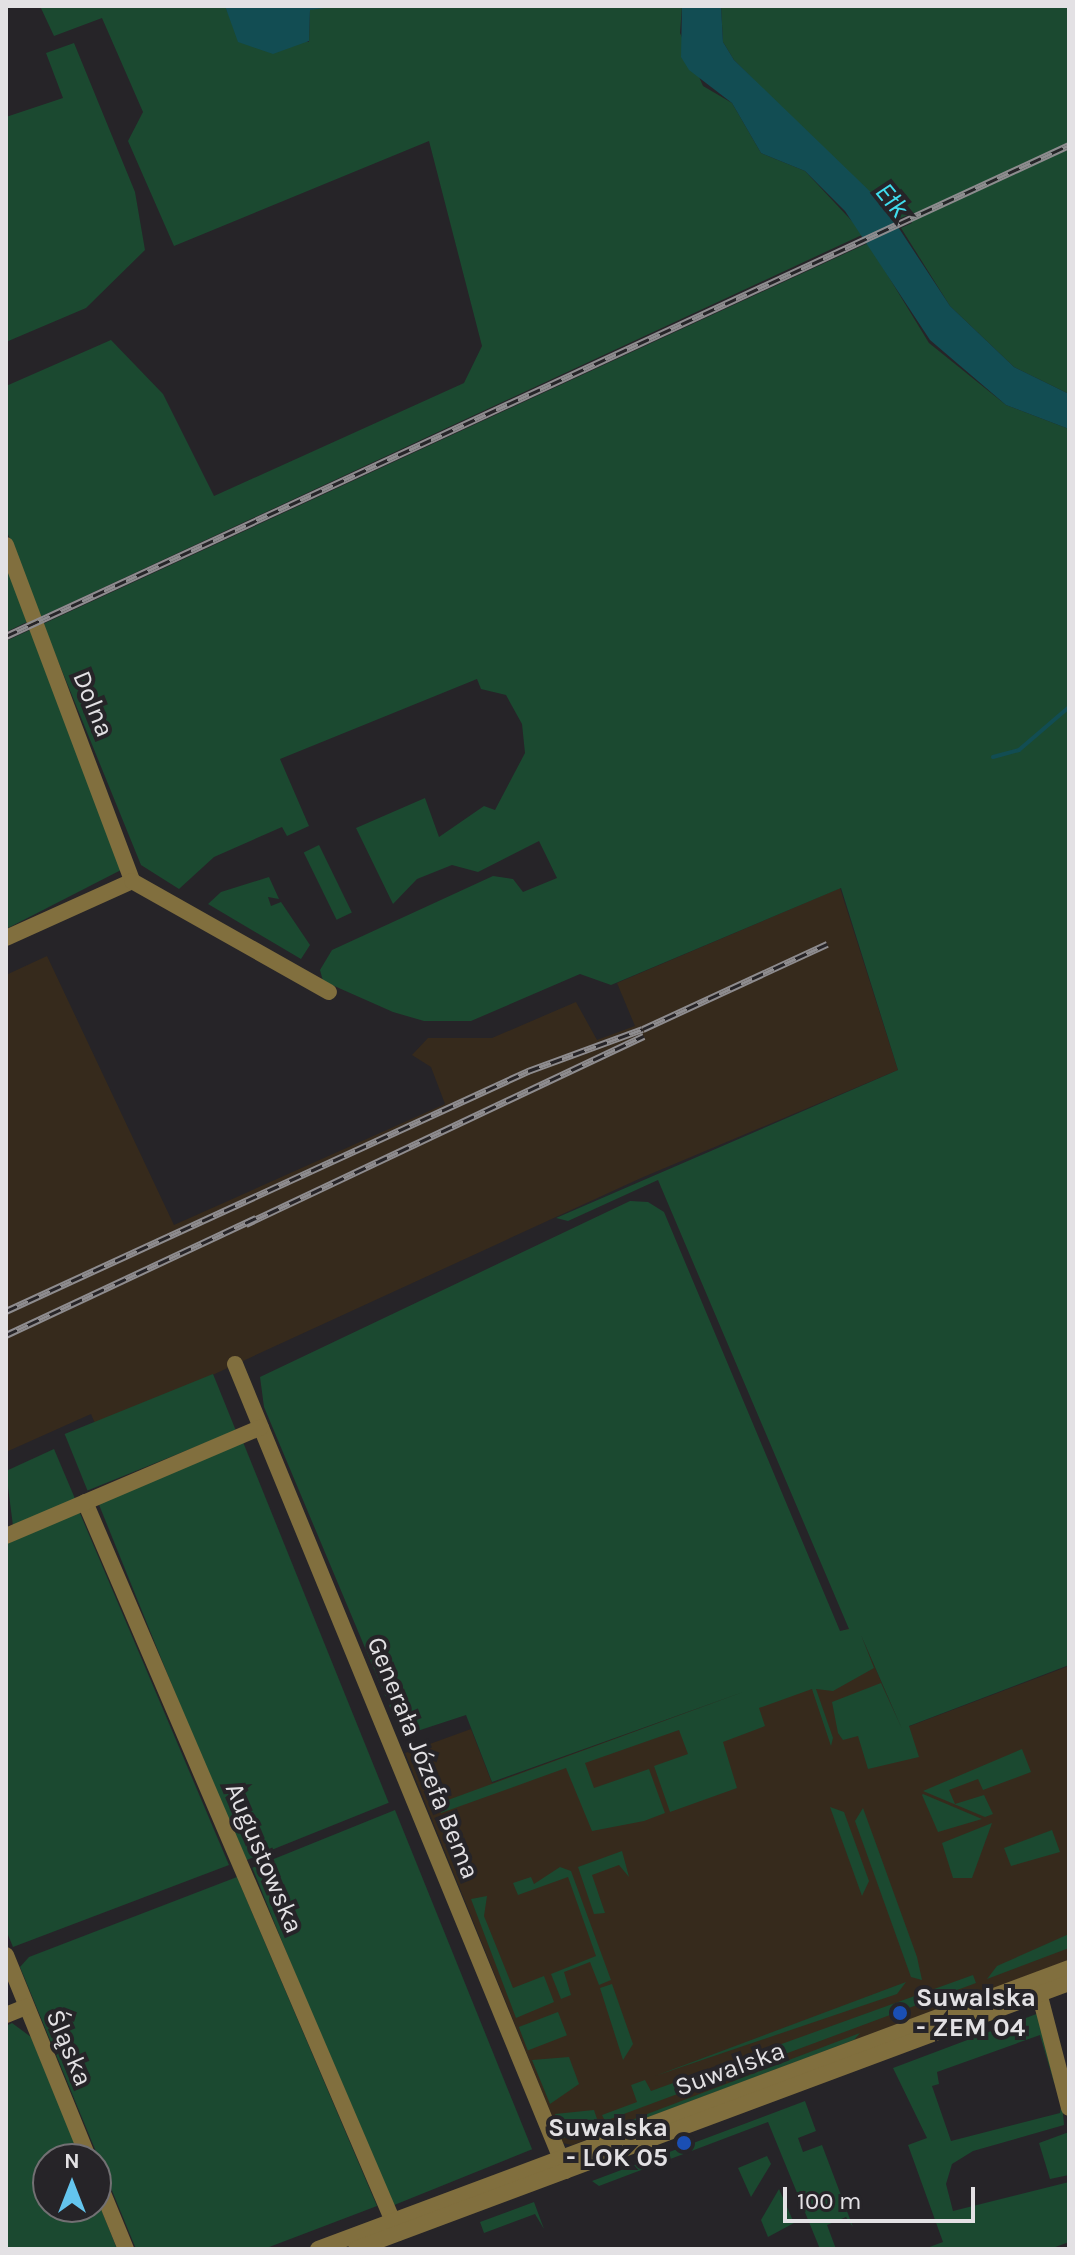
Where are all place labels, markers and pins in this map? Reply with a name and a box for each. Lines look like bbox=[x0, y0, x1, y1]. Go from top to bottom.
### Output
place label: Suwalska - ZEM 04 bbox=[916, 1982, 1036, 2044]
marker: Suwalska - ZEM 04 bbox=[891, 2004, 909, 2022]
place label: Suwalska - LOK 05 bbox=[548, 2112, 668, 2174]
marker: Suwalska - LOK 05 bbox=[675, 2134, 693, 2152]

